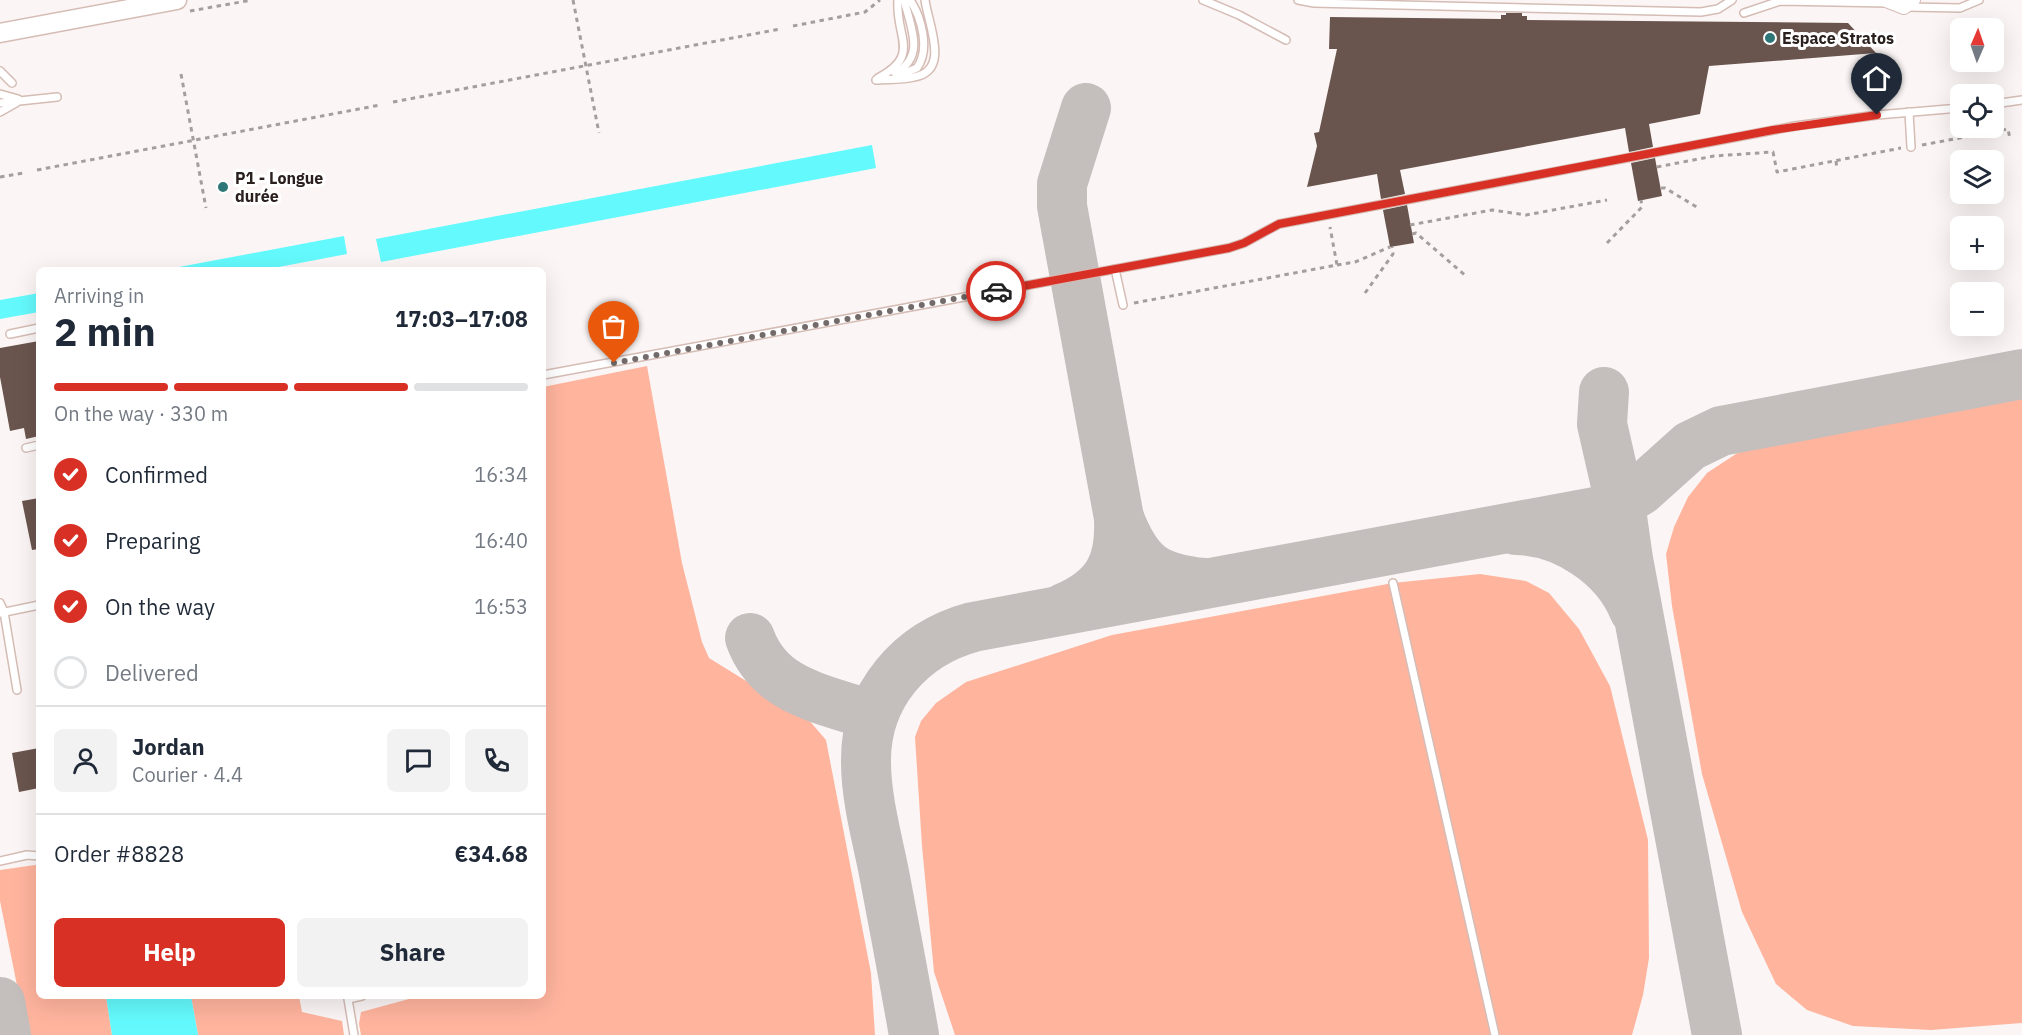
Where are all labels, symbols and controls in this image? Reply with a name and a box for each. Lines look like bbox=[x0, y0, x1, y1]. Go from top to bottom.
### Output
north arrow bbox=[1950, 18, 2004, 72]
map controls bbox=[1950, 18, 2004, 336]
place label: Espace Stratos bbox=[1782, 28, 1894, 48]
marker: Espace Stratos bbox=[1763, 31, 1777, 45]
pin bbox=[1851, 53, 1902, 115]
icon: home bbox=[1860, 62, 1893, 95]
button: locate bbox=[1950, 84, 2004, 138]
button: layers bbox=[1950, 150, 2004, 204]
place label: P1 - Longue durée bbox=[235, 168, 323, 206]
marker: P1 - Longue durée bbox=[216, 180, 230, 194]
button: + bbox=[1950, 216, 2004, 270]
courier bbox=[966, 261, 1026, 321]
icon: car bbox=[980, 275, 1013, 308]
text: Arriving in bbox=[54, 282, 144, 309]
button: − bbox=[1950, 282, 2004, 336]
pin bbox=[588, 301, 639, 363]
text: 17:03–17:08 bbox=[395, 304, 528, 333]
text: 2 min bbox=[54, 306, 156, 357]
icon: bag bbox=[597, 310, 630, 343]
text: On the way · 330 m bbox=[54, 400, 228, 427]
icon: check bbox=[54, 458, 87, 491]
text: Confirmed bbox=[105, 460, 208, 489]
text: 16:34 bbox=[474, 461, 528, 488]
icon: check bbox=[54, 524, 87, 557]
text: Preparing bbox=[105, 526, 200, 555]
text: 16:40 bbox=[474, 527, 528, 554]
icon: check bbox=[54, 590, 87, 623]
text: On the way bbox=[105, 592, 215, 621]
text: 16:53 bbox=[474, 593, 528, 620]
text: Delivered bbox=[105, 658, 199, 687]
button: person bbox=[54, 729, 117, 792]
button: chat bbox=[387, 729, 450, 792]
button: phone bbox=[465, 729, 528, 792]
text: Jordan bbox=[132, 732, 205, 761]
text: Courier · 4.4 bbox=[132, 761, 243, 788]
text: Order #8828 bbox=[54, 839, 184, 868]
text: €34.68 bbox=[455, 839, 528, 868]
button: Help bbox=[54, 918, 285, 987]
button: Share bbox=[297, 918, 528, 987]

